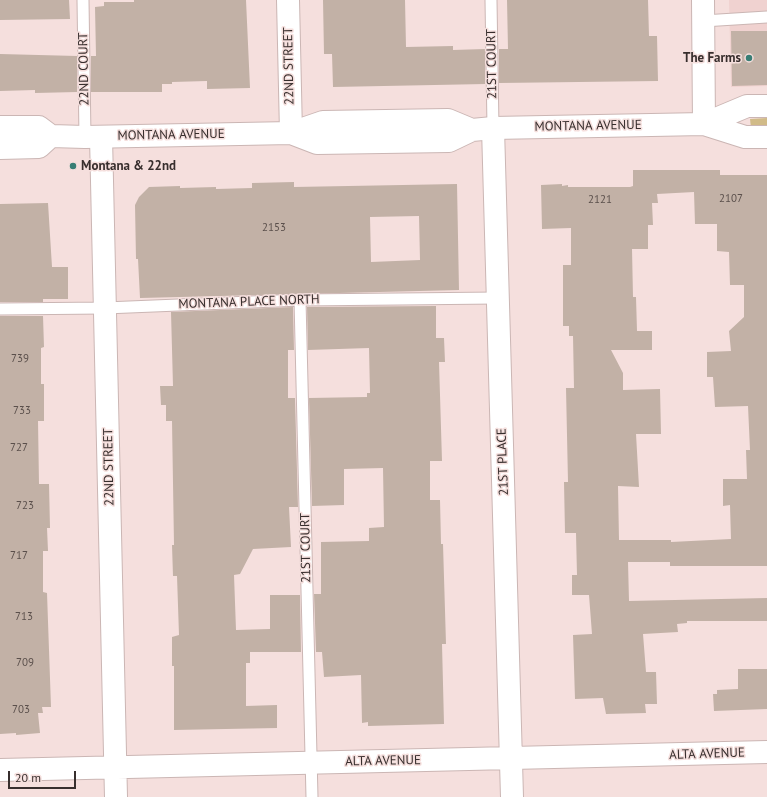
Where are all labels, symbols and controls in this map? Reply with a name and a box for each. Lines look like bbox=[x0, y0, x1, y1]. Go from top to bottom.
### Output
street label: 22ND STREET bbox=[281, 27, 297, 105]
street label: 21ST COURT bbox=[484, 29, 500, 99]
street label: 22ND COURT bbox=[76, 32, 92, 106]
place label: The Farms bbox=[683, 50, 741, 66]
marker: The Farms bbox=[744, 53, 754, 63]
street label: MONTANA AVENUE bbox=[534, 117, 642, 135]
street label: MONTANA AVENUE bbox=[117, 126, 225, 144]
place label: Montana & 22nd bbox=[81, 158, 176, 174]
marker: Montana & 22nd bbox=[68, 161, 78, 171]
house number: 2107 bbox=[719, 192, 743, 206]
house number: 2121 bbox=[588, 193, 612, 207]
house number: 2153 bbox=[262, 221, 286, 235]
street label: MONTANA PLACE NORTH bbox=[178, 292, 320, 312]
house number: 739 bbox=[11, 352, 29, 366]
house number: 733 bbox=[13, 404, 31, 418]
street label: 22ND STREET bbox=[101, 428, 117, 506]
street label: 21ST PLACE bbox=[494, 428, 512, 496]
house number: 727 bbox=[10, 441, 28, 455]
house number: 723 bbox=[16, 499, 34, 513]
street label: 21ST COURT bbox=[298, 513, 314, 583]
house number: 717 bbox=[10, 549, 28, 563]
house number: 713 bbox=[15, 610, 33, 624]
house number: 709 bbox=[16, 656, 34, 670]
house number: 703 bbox=[12, 703, 30, 717]
street label: ALTA AVENUE bbox=[669, 745, 745, 763]
street label: ALTA AVENUE bbox=[345, 753, 421, 769]
scale bar bbox=[10, 763, 78, 789]
text: 20 m bbox=[15, 770, 41, 785]

